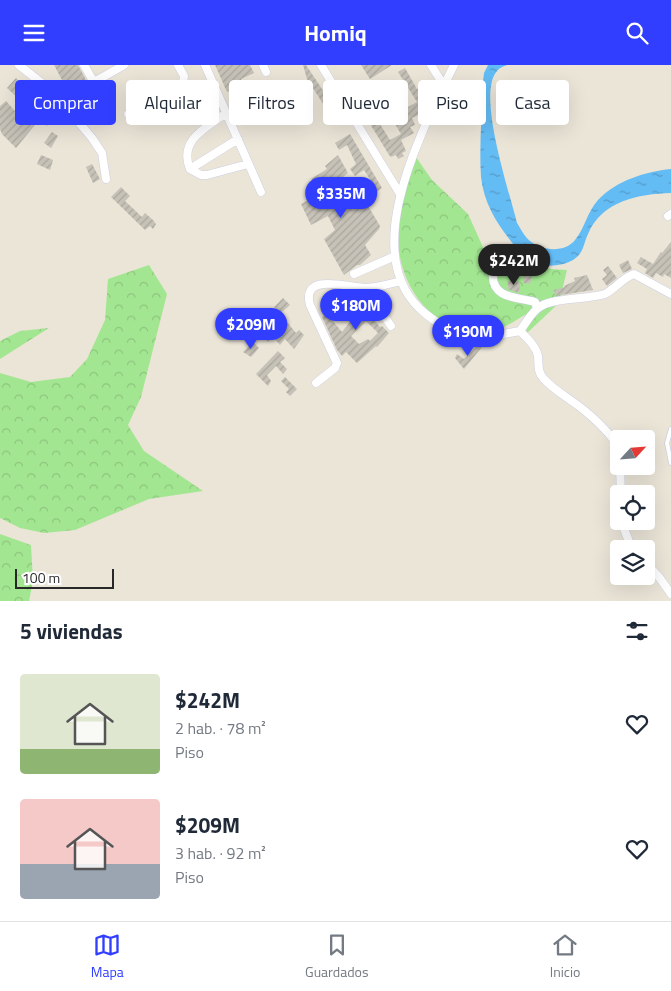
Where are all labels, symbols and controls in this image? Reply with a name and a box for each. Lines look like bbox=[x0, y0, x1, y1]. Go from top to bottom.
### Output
text: Homiq bbox=[304, 16, 367, 50]
icon: menu bbox=[20, 19, 48, 47]
icon: search bbox=[623, 19, 651, 47]
chip: Comprar bbox=[15, 80, 116, 125]
chip: Alquilar bbox=[126, 80, 219, 125]
chip: Filtros bbox=[229, 80, 313, 125]
chip: Nuevo bbox=[323, 80, 408, 125]
chip: Piso bbox=[418, 80, 486, 125]
chip: Casa bbox=[496, 80, 569, 125]
pin: $335M bbox=[306, 177, 376, 219]
text: $335M bbox=[316, 181, 366, 205]
pin: $242M bbox=[479, 243, 549, 286]
text: $242M bbox=[489, 248, 539, 272]
pin: $180M bbox=[321, 289, 391, 331]
text: $180M bbox=[331, 293, 381, 317]
pin: $209M bbox=[216, 307, 286, 350]
text: $209M bbox=[226, 312, 276, 336]
pin: $190M bbox=[433, 315, 503, 357]
text: $190M bbox=[443, 319, 493, 343]
north arrow bbox=[610, 430, 655, 475]
map controls bbox=[610, 430, 655, 585]
button: locate bbox=[610, 485, 655, 530]
button: layers bbox=[610, 540, 655, 585]
scale bar bbox=[15, 566, 114, 589]
text: 100 m bbox=[22, 567, 60, 588]
text: 5 viviendas bbox=[20, 615, 123, 647]
icon: filters bbox=[623, 617, 651, 645]
text: $242M bbox=[175, 684, 240, 716]
icon: home bbox=[60, 694, 120, 754]
icon: heart bbox=[623, 710, 651, 738]
text: 2 hab. · 78 m² bbox=[175, 716, 266, 740]
text: Piso bbox=[175, 740, 204, 764]
text: $209M bbox=[175, 809, 240, 841]
icon: home bbox=[60, 819, 120, 879]
icon: heart bbox=[623, 835, 651, 863]
text: 3 hab. · 92 m² bbox=[175, 841, 266, 865]
text: Piso bbox=[175, 865, 204, 889]
tab: Mapa bbox=[91, 931, 124, 982]
tab: Guardados bbox=[305, 931, 369, 982]
tab: Inicio bbox=[550, 931, 580, 982]

